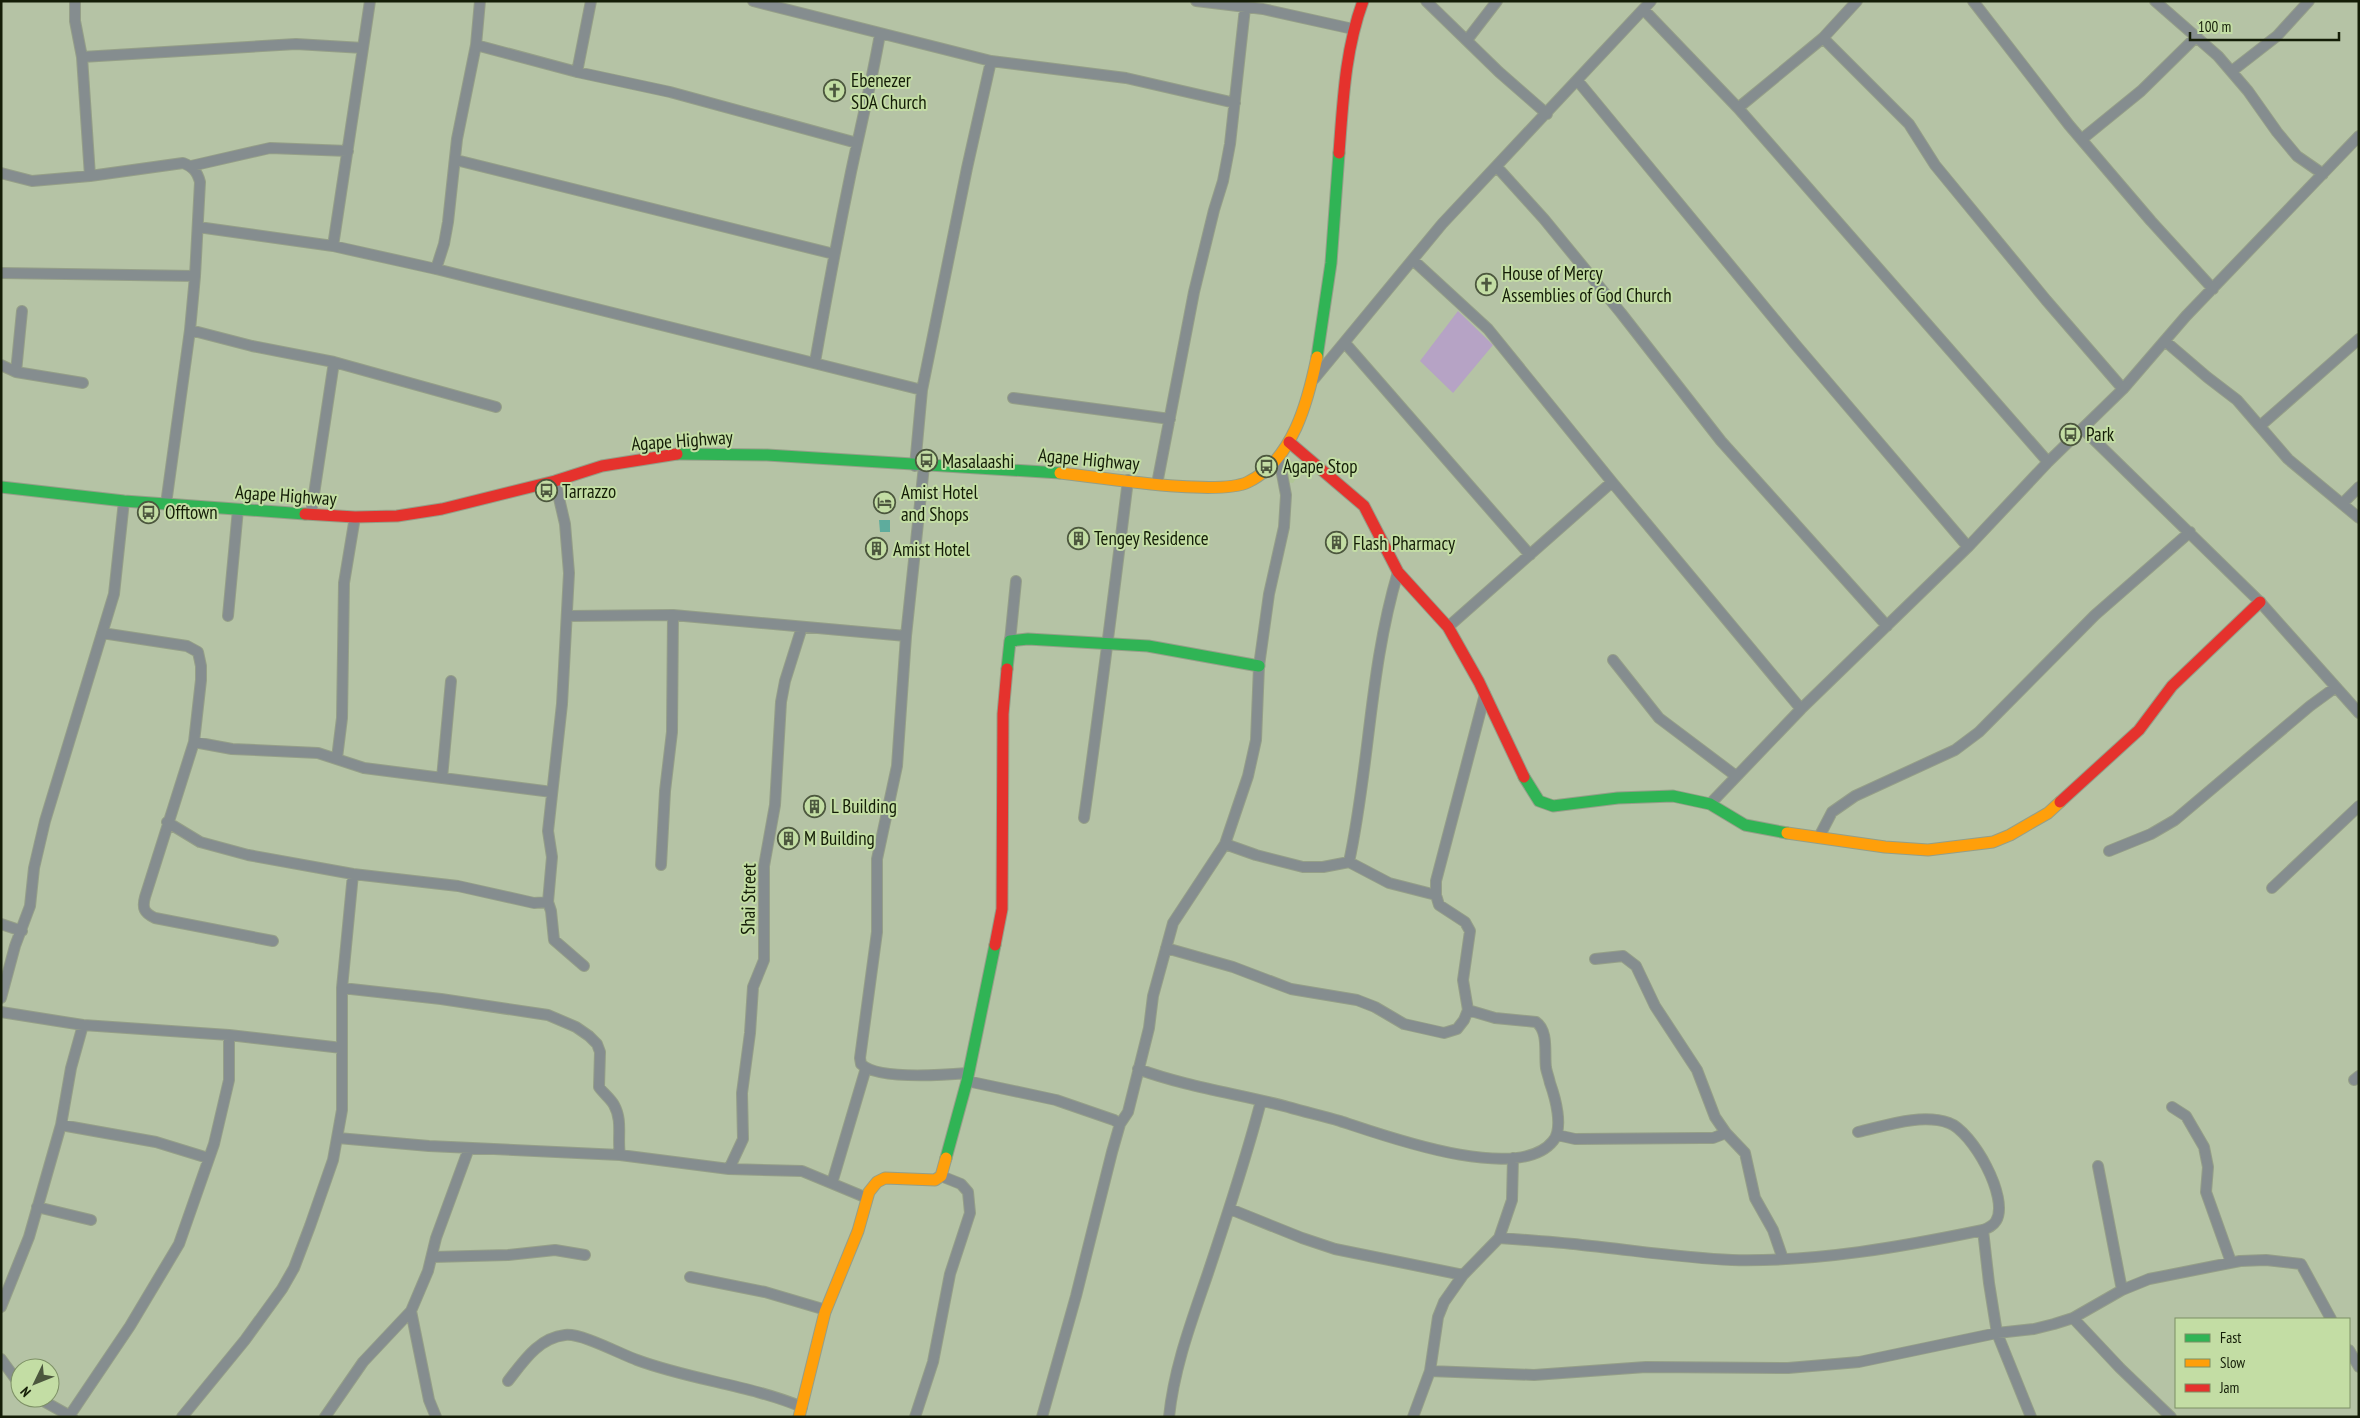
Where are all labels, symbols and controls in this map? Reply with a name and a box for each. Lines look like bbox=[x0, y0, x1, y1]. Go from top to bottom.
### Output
scale bar bbox=[2190, 10, 2339, 42]
text: 100 m bbox=[2198, 17, 2231, 36]
place label: Ebenezer SDA Church bbox=[851, 68, 927, 114]
church icon: Ebenezer SDA Church bbox=[823, 79, 847, 103]
place label: House of Mercy Assemblies of God Church bbox=[1502, 261, 1672, 307]
church icon: House of Mercy Assemblies of God Church bbox=[1474, 272, 1498, 296]
bus stop icon: Park bbox=[2058, 422, 2082, 446]
place label: Park bbox=[2086, 422, 2115, 446]
street label: Agape Highway bbox=[631, 424, 734, 456]
street label: Agape Highway bbox=[1037, 443, 1141, 475]
bus stop icon: Masalaashi bbox=[914, 449, 938, 473]
place label: Masalaashi bbox=[942, 449, 1014, 473]
bus stop icon: Agape Stop bbox=[1255, 454, 1279, 478]
place label: Agape Stop bbox=[1283, 454, 1357, 478]
street label: Agape Highway bbox=[235, 479, 338, 511]
bus stop icon: Tarrazzo bbox=[534, 479, 558, 503]
place label: Tarrazzo bbox=[562, 479, 616, 503]
place label: Amist Hotel and Shops bbox=[901, 480, 978, 526]
hotel icon: Amist Hotel and Shops bbox=[873, 491, 897, 515]
bus stop icon: Offtown bbox=[137, 500, 161, 524]
place label: Offtown bbox=[165, 500, 218, 524]
building icon: Tengey Residence bbox=[1066, 526, 1090, 550]
place label: Tengey Residence bbox=[1094, 526, 1209, 550]
building icon: Flash Pharmacy bbox=[1325, 531, 1349, 555]
place label: Flash Pharmacy bbox=[1353, 531, 1456, 555]
building icon: Amist Hotel bbox=[865, 537, 889, 561]
place label: Amist Hotel bbox=[893, 537, 970, 561]
building icon: L Building bbox=[803, 794, 827, 818]
place label: L Building bbox=[831, 794, 897, 818]
building icon: M Building bbox=[776, 826, 800, 850]
place label: M Building bbox=[804, 826, 875, 850]
street label: Shai Street bbox=[735, 862, 761, 935]
legend bbox=[2175, 1318, 2350, 1408]
text: Fast bbox=[2220, 1328, 2241, 1347]
text: Slow bbox=[2220, 1353, 2245, 1372]
north arrow bbox=[10, 1358, 60, 1408]
text: Jam bbox=[2219, 1378, 2239, 1397]
text: N bbox=[16, 1383, 35, 1401]

